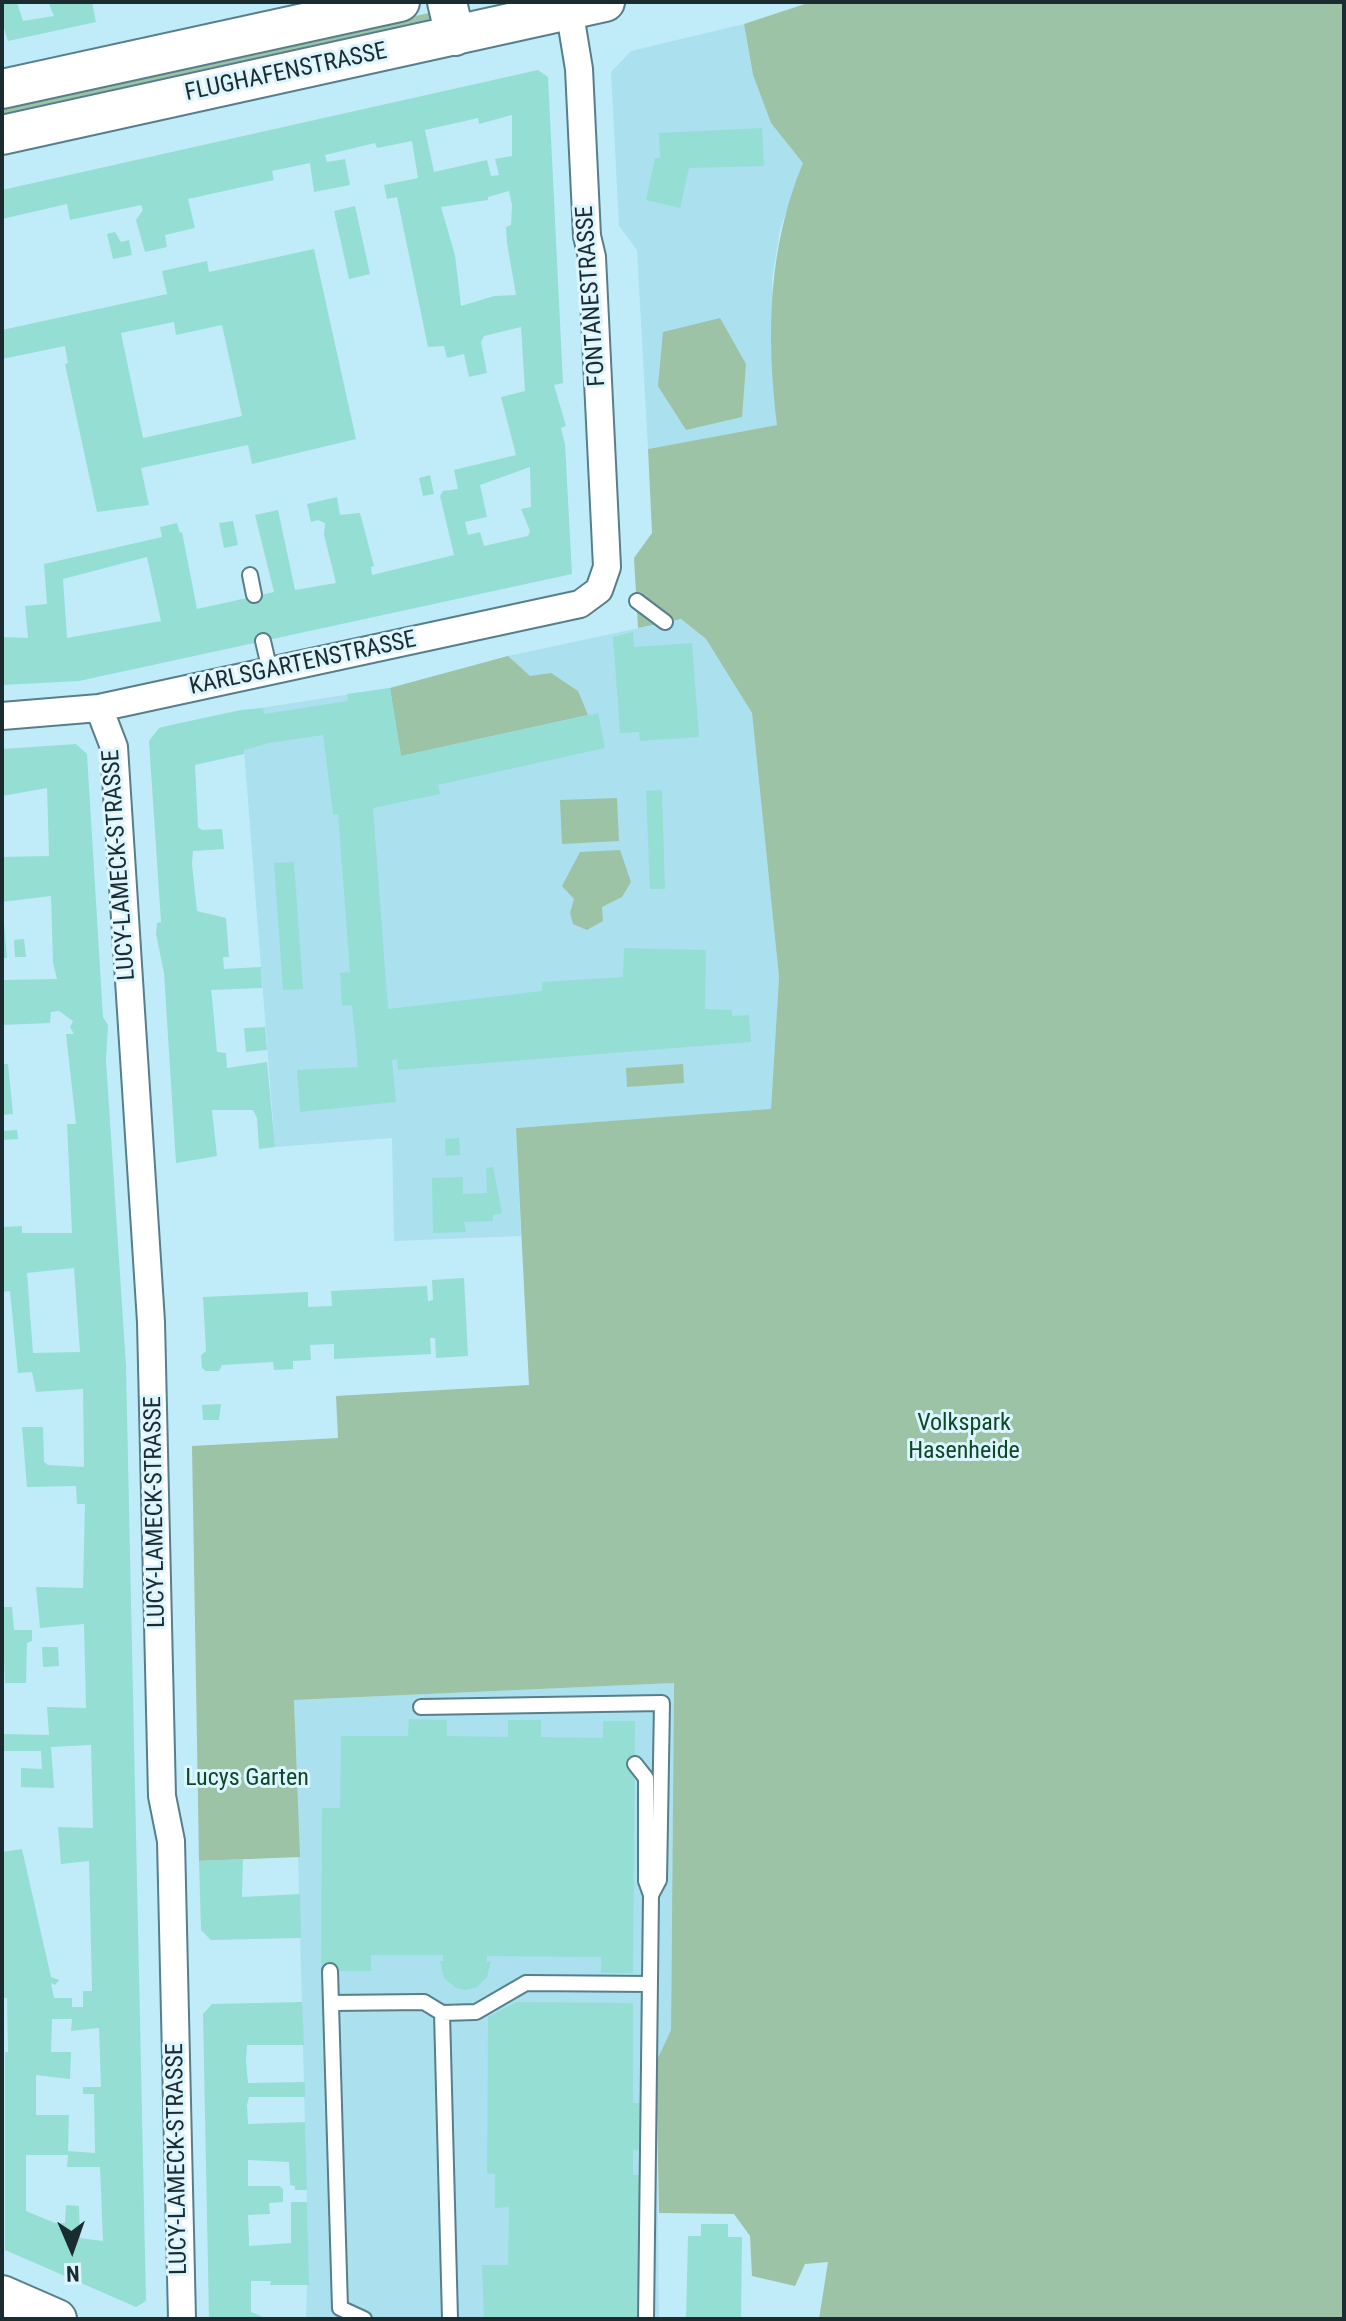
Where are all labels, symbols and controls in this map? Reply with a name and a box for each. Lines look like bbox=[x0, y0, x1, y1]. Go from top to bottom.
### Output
street label: FLUGHAFENSTRASSE bbox=[182, 38, 390, 108]
street label: FONTANESTRASSE bbox=[571, 205, 613, 387]
street label: KARLSGARTENSTRASSE bbox=[187, 626, 419, 702]
street label: LUCY-LAMECK-STRASSE bbox=[98, 748, 142, 982]
street label: LUCY-LAMECK-STRASSE bbox=[140, 1396, 172, 1628]
park label: Volkspark Hasenheide bbox=[908, 1410, 1020, 1466]
park label: Lucys Garten bbox=[185, 1765, 309, 1793]
street label: LUCY-LAMECK-STRASSE bbox=[162, 2043, 194, 2275]
north arrow bbox=[32, 2209, 112, 2289]
text: N bbox=[66, 2261, 80, 2286]

